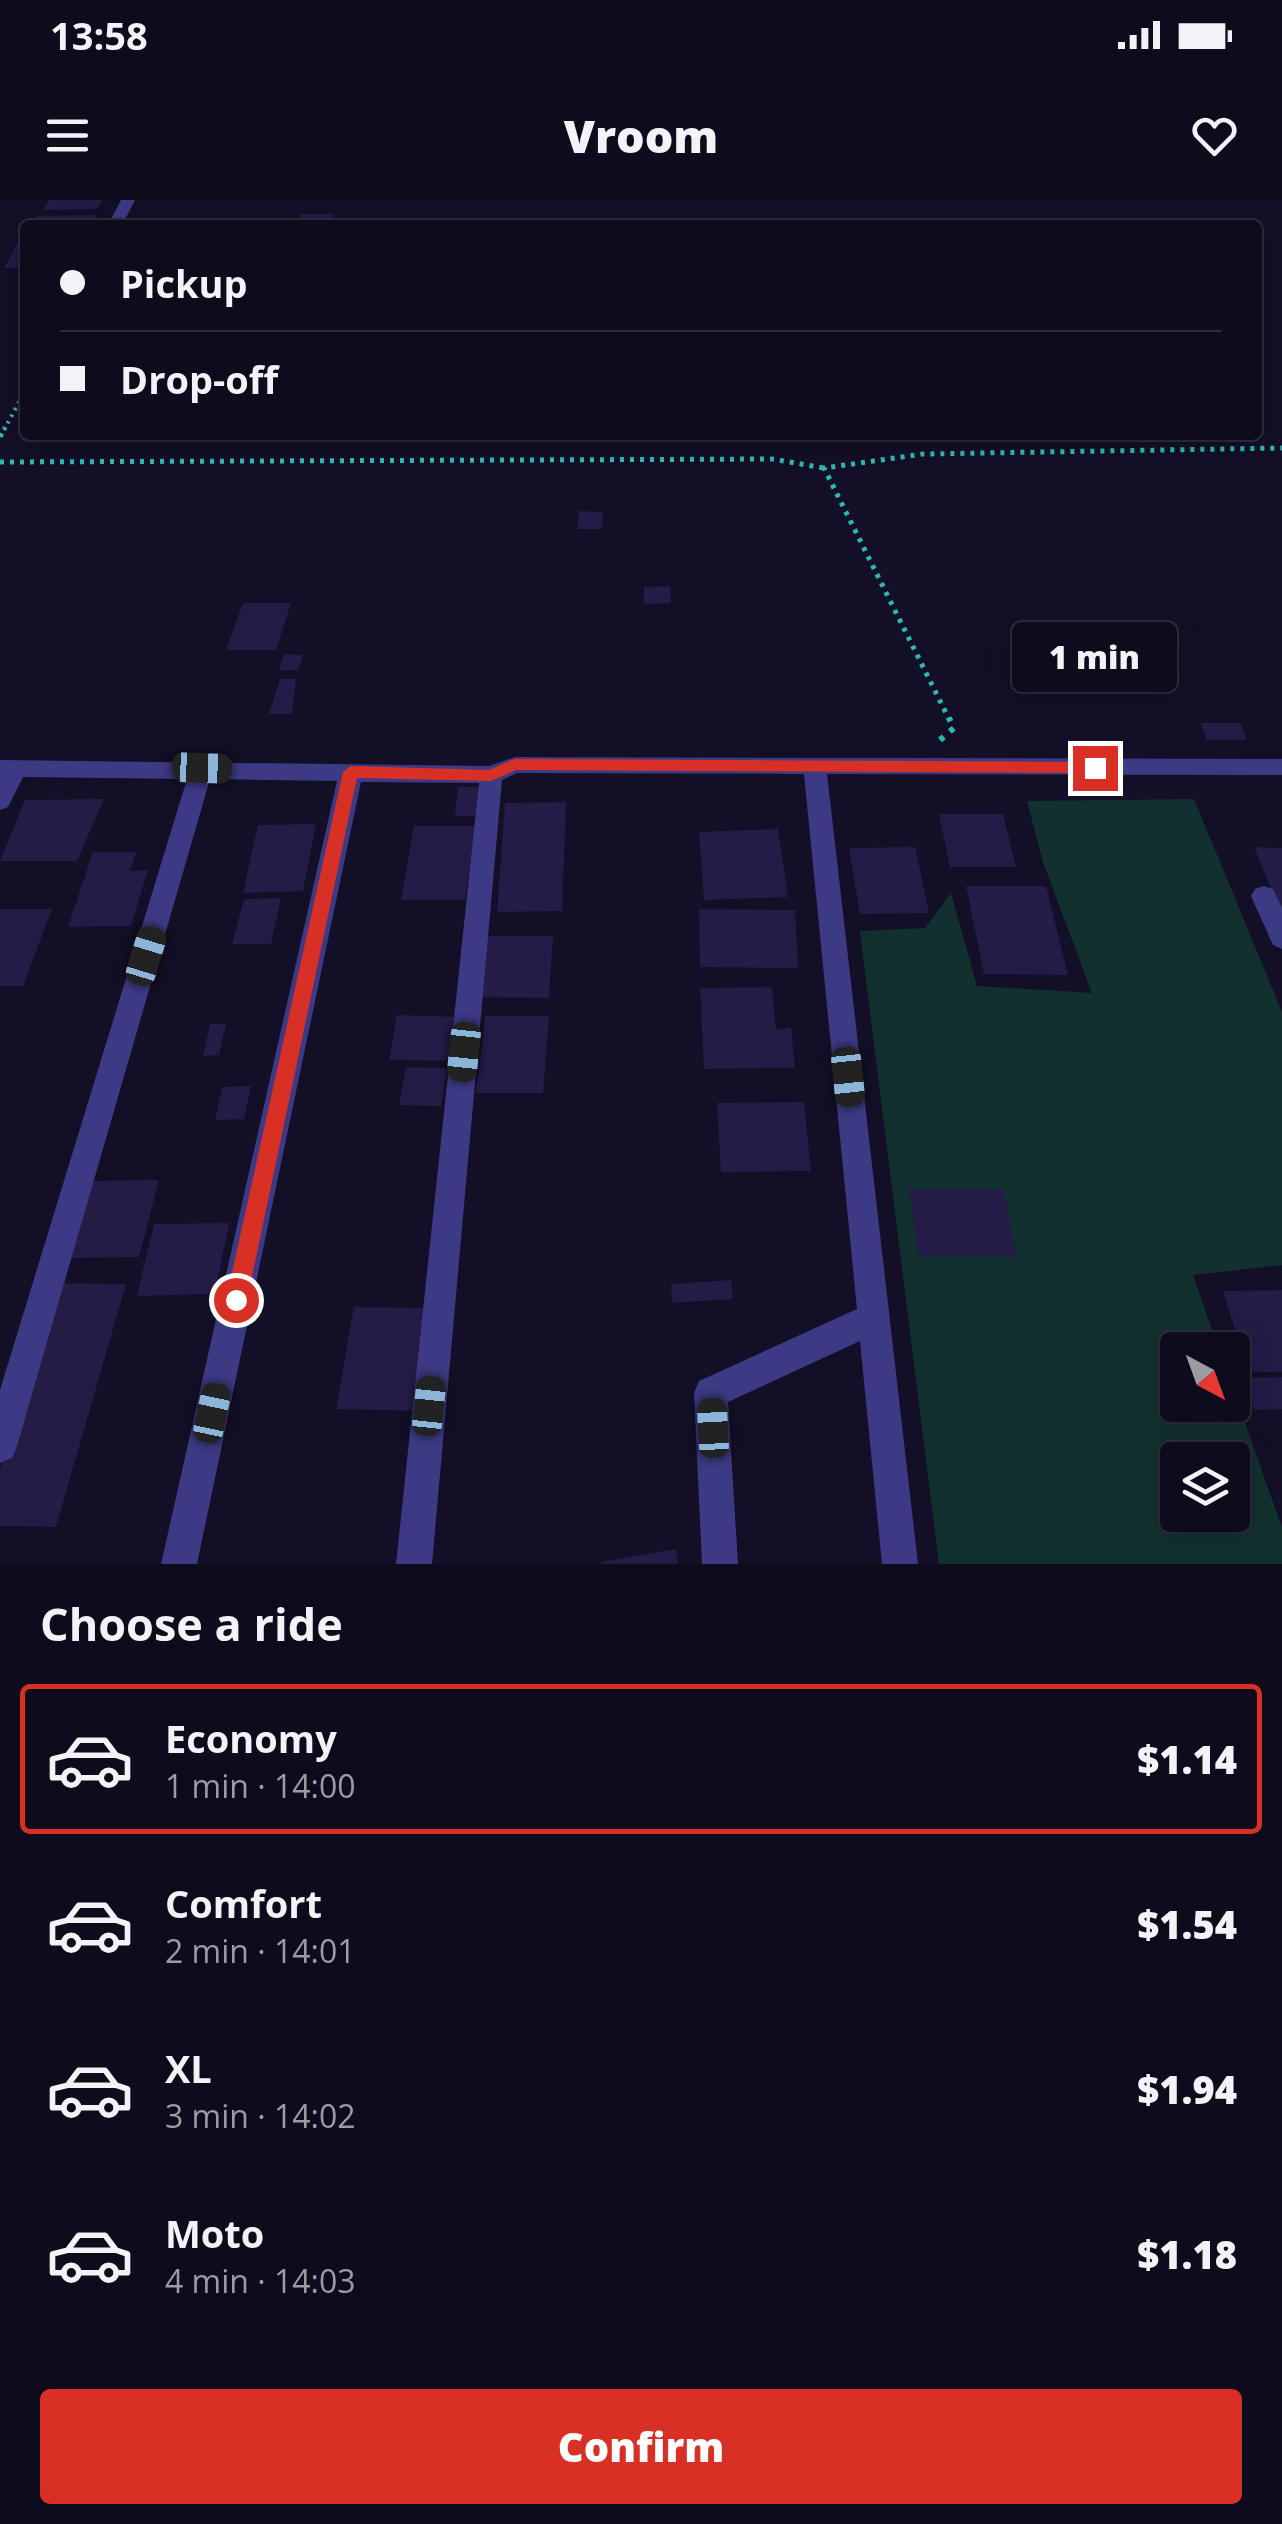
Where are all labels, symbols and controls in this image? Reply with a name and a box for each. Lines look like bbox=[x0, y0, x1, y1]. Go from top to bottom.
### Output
text: 13:58 bbox=[50, 9, 148, 61]
text: Vroom bbox=[564, 105, 718, 166]
icon: menu bbox=[40, 108, 95, 163]
icon: heart bbox=[1187, 108, 1242, 163]
text: Pickup bbox=[120, 257, 248, 309]
text: Drop-off bbox=[120, 353, 278, 405]
callout: 1 min bbox=[1012, 623, 1178, 693]
text: 1 min bbox=[1049, 635, 1140, 678]
route end bbox=[1073, 746, 1118, 791]
car bbox=[171, 752, 233, 784]
car bbox=[123, 923, 169, 989]
car bbox=[446, 1021, 482, 1083]
car bbox=[830, 1046, 866, 1108]
route start bbox=[214, 1278, 259, 1323]
north arrow bbox=[1160, 1332, 1250, 1422]
map controls bbox=[1160, 1332, 1250, 1532]
car bbox=[411, 1375, 447, 1437]
car bbox=[191, 1381, 233, 1445]
car bbox=[696, 1397, 730, 1459]
button: layers bbox=[1160, 1442, 1250, 1532]
text: Choose a ride bbox=[40, 1593, 343, 1654]
text: Economy bbox=[165, 1712, 337, 1764]
icon: car bbox=[45, 1714, 135, 1804]
text: $1.14 bbox=[1137, 1733, 1237, 1785]
text: 1 min · 14:00 bbox=[165, 1764, 356, 1807]
text: Comfort bbox=[165, 1877, 322, 1929]
icon: car bbox=[45, 1879, 135, 1969]
text: $1.54 bbox=[1137, 1898, 1237, 1950]
text: 2 min · 14:01 bbox=[165, 1929, 356, 1972]
text: XL bbox=[165, 2042, 212, 2094]
icon: car bbox=[45, 2044, 135, 2134]
text: $1.94 bbox=[1137, 2063, 1237, 2115]
text: 3 min · 14:02 bbox=[165, 2094, 356, 2137]
text: Moto bbox=[165, 2207, 264, 2259]
icon: car bbox=[45, 2209, 135, 2299]
text: $1.18 bbox=[1137, 2228, 1237, 2280]
text: 4 min · 14:03 bbox=[165, 2259, 356, 2302]
button: Confirm bbox=[40, 2389, 1242, 2504]

